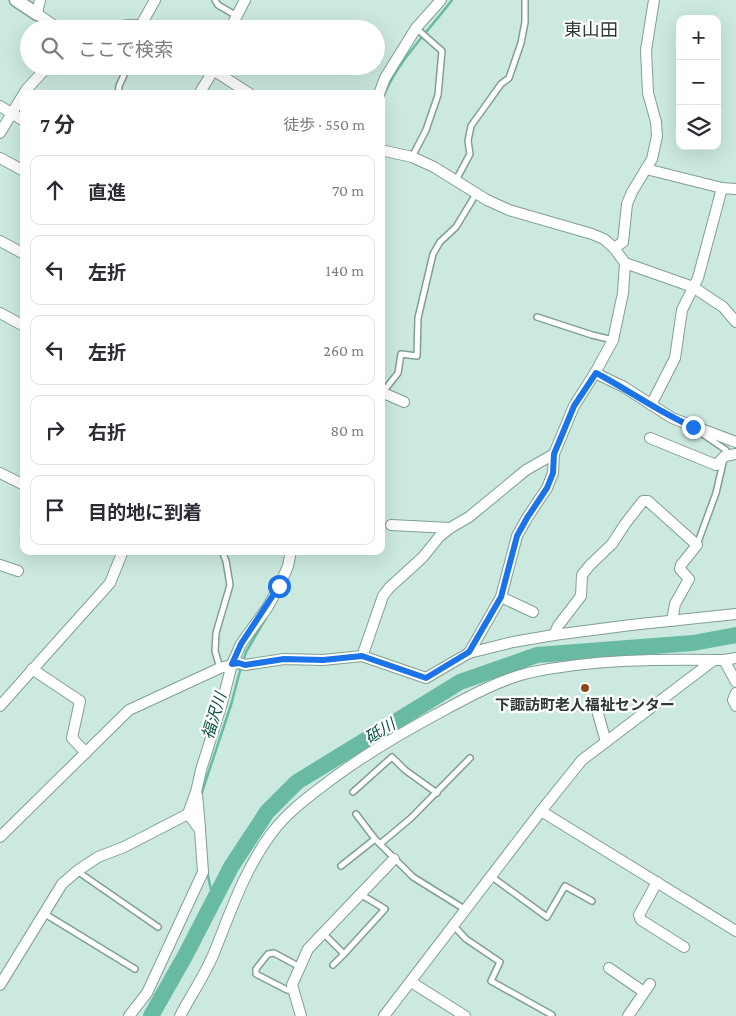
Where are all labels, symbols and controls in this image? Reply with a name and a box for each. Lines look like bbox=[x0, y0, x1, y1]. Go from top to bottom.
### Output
map controls bbox=[676, 15, 721, 150]
button: + bbox=[676, 15, 721, 60]
search box bbox=[20, 20, 385, 75]
district label: 東山田 bbox=[564, 20, 618, 40]
icon: search bbox=[38, 34, 66, 62]
text: ここで検索 bbox=[78, 39, 173, 60]
button: − bbox=[676, 60, 721, 105]
button: layers bbox=[676, 105, 721, 150]
text: 7 分 bbox=[40, 113, 75, 137]
text: 徒歩 · 550 m bbox=[283, 116, 365, 133]
icon: ahead bbox=[41, 176, 69, 204]
text: 直進 bbox=[88, 182, 126, 203]
text: 70 m bbox=[332, 182, 364, 199]
icon: left bbox=[41, 256, 69, 284]
text: 左折 bbox=[88, 262, 126, 283]
text: 140 m bbox=[326, 262, 364, 279]
icon: left bbox=[41, 336, 69, 364]
text: 左折 bbox=[88, 342, 126, 363]
text: 260 m bbox=[323, 342, 364, 359]
icon: right bbox=[41, 416, 69, 444]
route end bbox=[682, 416, 705, 439]
text: 右折 bbox=[88, 422, 126, 443]
text: 80 m bbox=[330, 422, 364, 439]
icon: arrive bbox=[41, 496, 69, 524]
text: 目的地に到着 bbox=[88, 502, 202, 523]
route start bbox=[268, 575, 291, 598]
marker: 下諏訪町老人福祉センター bbox=[579, 682, 591, 694]
water label: 福沢川 bbox=[199, 689, 230, 741]
place label: 下諏訪町老人福祉センター bbox=[495, 697, 675, 713]
water label: 砥川 bbox=[362, 714, 400, 747]

